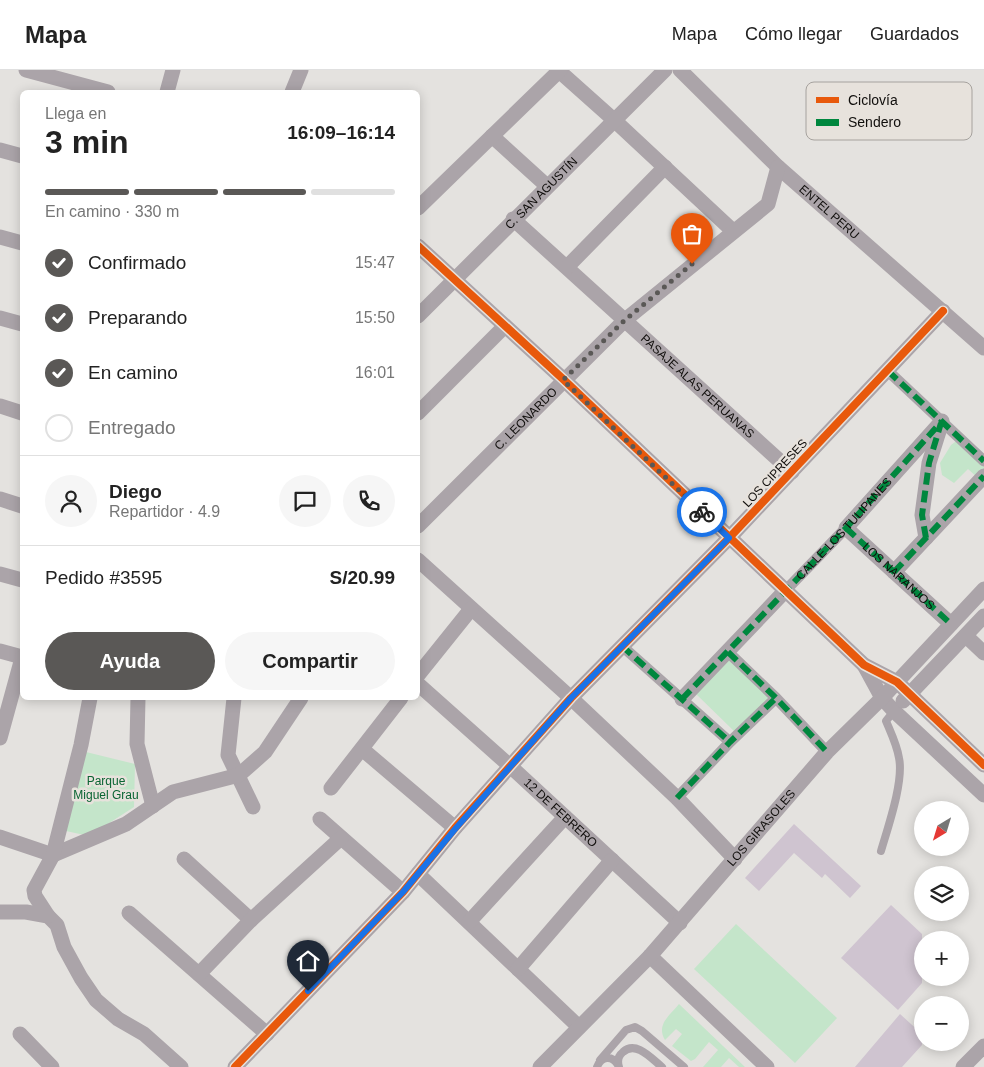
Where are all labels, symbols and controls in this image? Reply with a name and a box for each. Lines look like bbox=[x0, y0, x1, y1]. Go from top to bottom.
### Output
text: Mapa bbox=[25, 21, 86, 48]
text: Mapa bbox=[672, 24, 717, 44]
text: Cómo llegar bbox=[745, 24, 842, 44]
text: Guardados bbox=[870, 24, 959, 44]
legend bbox=[806, 82, 972, 140]
text: Ciclovía bbox=[848, 92, 898, 108]
text: Llega en bbox=[45, 105, 106, 122]
text: Sendero bbox=[848, 114, 901, 130]
text: 16:09–16:14 bbox=[287, 122, 395, 143]
text: 3 min bbox=[45, 124, 129, 160]
street label: C. SAN AGUSTÍN bbox=[502, 154, 580, 232]
street label: ENTEL PERU bbox=[796, 182, 862, 242]
text: En camino · 330 m bbox=[45, 203, 179, 220]
pin bbox=[671, 213, 713, 264]
icon: bag bbox=[678, 220, 706, 248]
icon: check bbox=[45, 249, 73, 277]
text: Confirmado bbox=[88, 252, 186, 273]
text: 15:47 bbox=[355, 254, 395, 271]
icon: check bbox=[45, 304, 73, 332]
text: Preparando bbox=[88, 307, 187, 328]
text: 15:50 bbox=[355, 309, 395, 326]
street label: PASAJE ALAS PERUANAS bbox=[638, 331, 757, 441]
icon: check bbox=[45, 359, 73, 387]
text: En camino bbox=[88, 362, 178, 383]
text: 16:01 bbox=[355, 364, 395, 381]
street label: C. LEONARDO bbox=[491, 385, 560, 453]
text: Entregado bbox=[88, 417, 176, 438]
street label: LOS CIPRESES bbox=[740, 436, 810, 510]
button: person bbox=[45, 475, 97, 527]
button: chat bbox=[279, 475, 331, 527]
button: phone bbox=[343, 475, 395, 527]
street label: CALLE LOS TULIPANES bbox=[793, 475, 895, 583]
text: Diego bbox=[109, 481, 162, 502]
courier bbox=[677, 487, 727, 537]
icon: bike bbox=[688, 498, 716, 526]
text: Repartidor · 4.9 bbox=[109, 503, 220, 520]
street label: LOS NARANJOS bbox=[860, 540, 938, 613]
text: Pedido #3595 bbox=[45, 567, 162, 588]
text: S/20.99 bbox=[330, 567, 395, 588]
button: Ayuda bbox=[45, 632, 215, 690]
button: Compartir bbox=[225, 632, 395, 690]
park label: Parque Miguel Grau bbox=[73, 774, 139, 802]
street label: 12 DE FEBRERO bbox=[521, 775, 600, 850]
street label: LOS GIRASOLES bbox=[724, 787, 798, 869]
north arrow bbox=[914, 801, 969, 856]
map controls bbox=[914, 801, 969, 1051]
button: layers bbox=[914, 866, 969, 921]
button: + bbox=[914, 931, 969, 986]
pin bbox=[287, 940, 329, 991]
icon: home bbox=[294, 947, 322, 975]
button: − bbox=[914, 996, 969, 1051]

